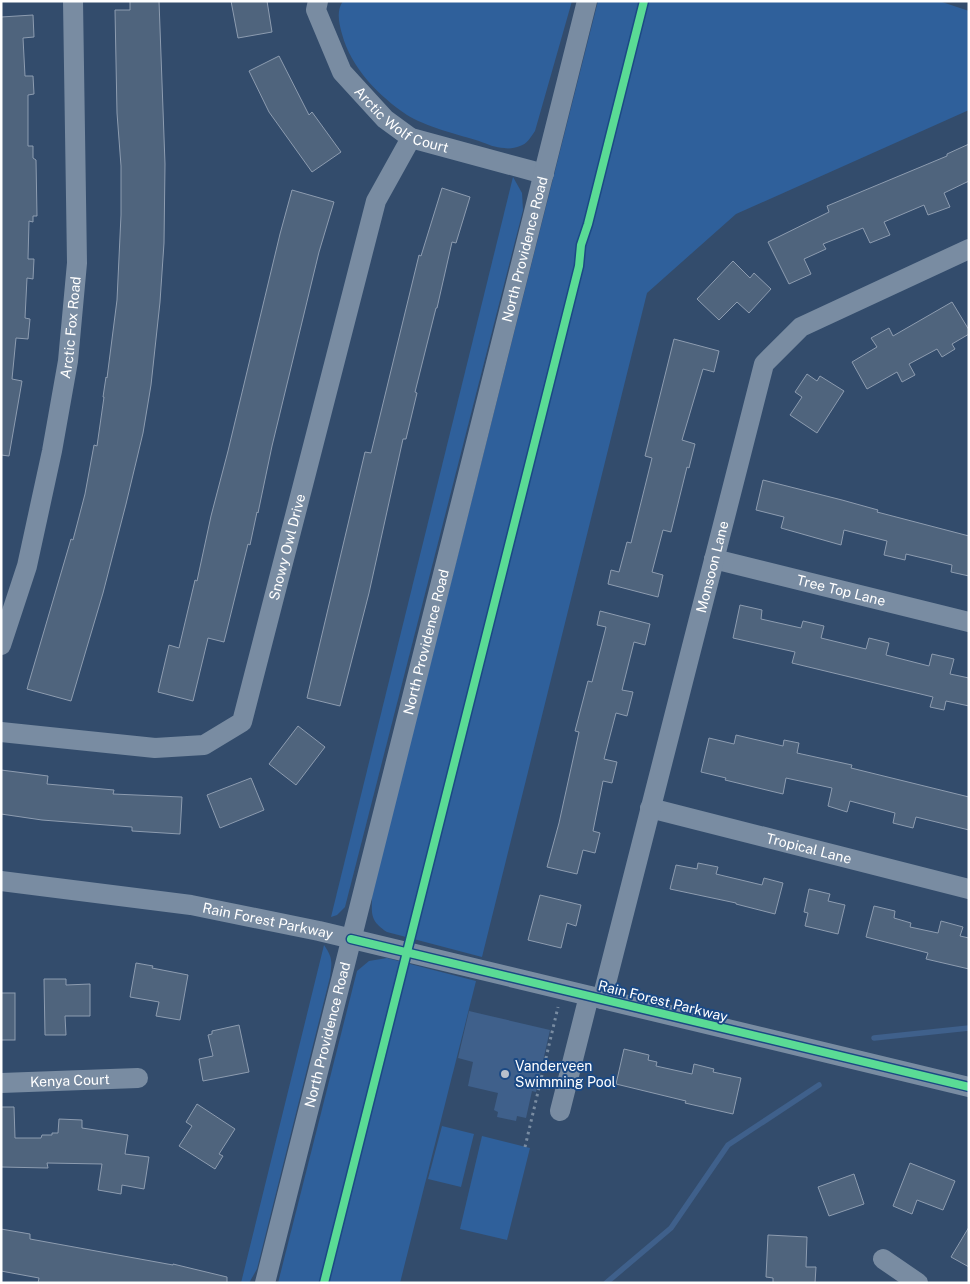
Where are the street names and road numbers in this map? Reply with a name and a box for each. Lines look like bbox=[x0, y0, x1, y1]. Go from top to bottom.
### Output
street label: Arctic Wolf Court bbox=[351, 83, 450, 156]
street label: North Providence Road bbox=[499, 175, 551, 324]
street label: Arctic Fox Road bbox=[57, 276, 84, 380]
street label: Snowy Owl Drive bbox=[266, 492, 308, 602]
street label: Monsoon Lane bbox=[693, 519, 732, 615]
street label: North Providence Road bbox=[400, 567, 452, 716]
street label: Tree Top Lane bbox=[795, 572, 887, 609]
street label: Tropical Lane bbox=[765, 830, 853, 867]
street label: Rain Forest Parkway bbox=[201, 900, 335, 942]
street label: North Providence Road bbox=[301, 960, 353, 1109]
street label: Rain Forest Parkway bbox=[597, 977, 730, 1025]
street label: Kenya Court bbox=[30, 1071, 110, 1090]

